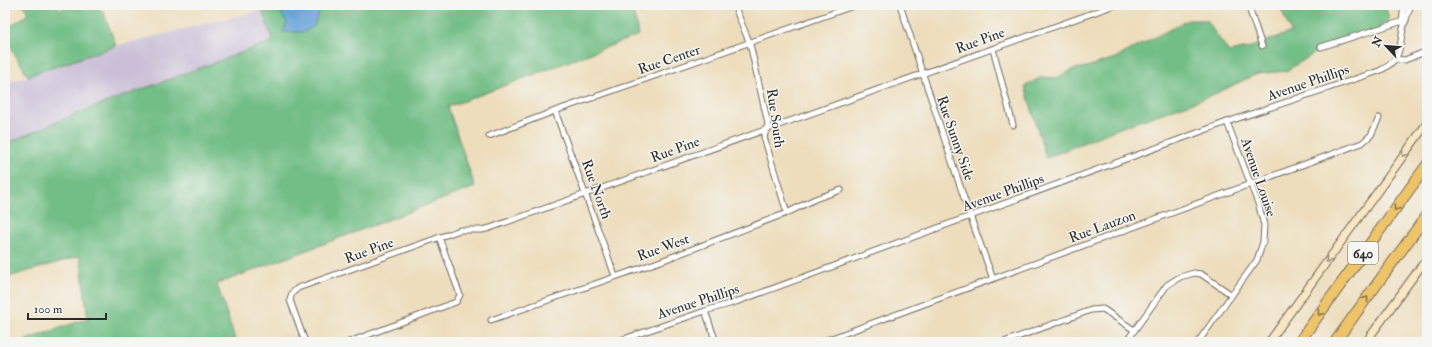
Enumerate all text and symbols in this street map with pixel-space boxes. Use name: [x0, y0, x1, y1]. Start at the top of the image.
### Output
street label: Rue Pine: [953, 24, 1007, 57]
north arrow: [1366, 26, 1406, 66]
text: N: [1369, 34, 1386, 50]
street label: Rue Center: [636, 41, 703, 78]
street label: Avenue Phillips: [1264, 60, 1352, 106]
street label: Rue South: [763, 87, 788, 149]
street label: Rue Sunny Side: [932, 94, 978, 183]
street label: Rue Pine: [648, 133, 702, 166]
street label: Avenue Louise: [1237, 135, 1280, 219]
one-way arrow: [1402, 150, 1409, 157]
street label: Rue North: [578, 157, 615, 222]
street label: Avenue Phillips: [959, 170, 1047, 216]
one-way arrow: [1393, 204, 1401, 211]
street label: Rue Lauzon: [1066, 207, 1138, 246]
street label: Rue West: [635, 230, 692, 265]
street label: Rue Pine: [342, 234, 396, 267]
road number: 640: [1348, 242, 1378, 264]
one-way arrow: [1326, 255, 1333, 262]
street label: Avenue Phillips: [654, 280, 742, 324]
scale bar: [28, 295, 106, 321]
one-way arrow: [1361, 296, 1369, 303]
text: 100 m: [34, 302, 63, 317]
one-way arrow: [1318, 309, 1325, 316]

